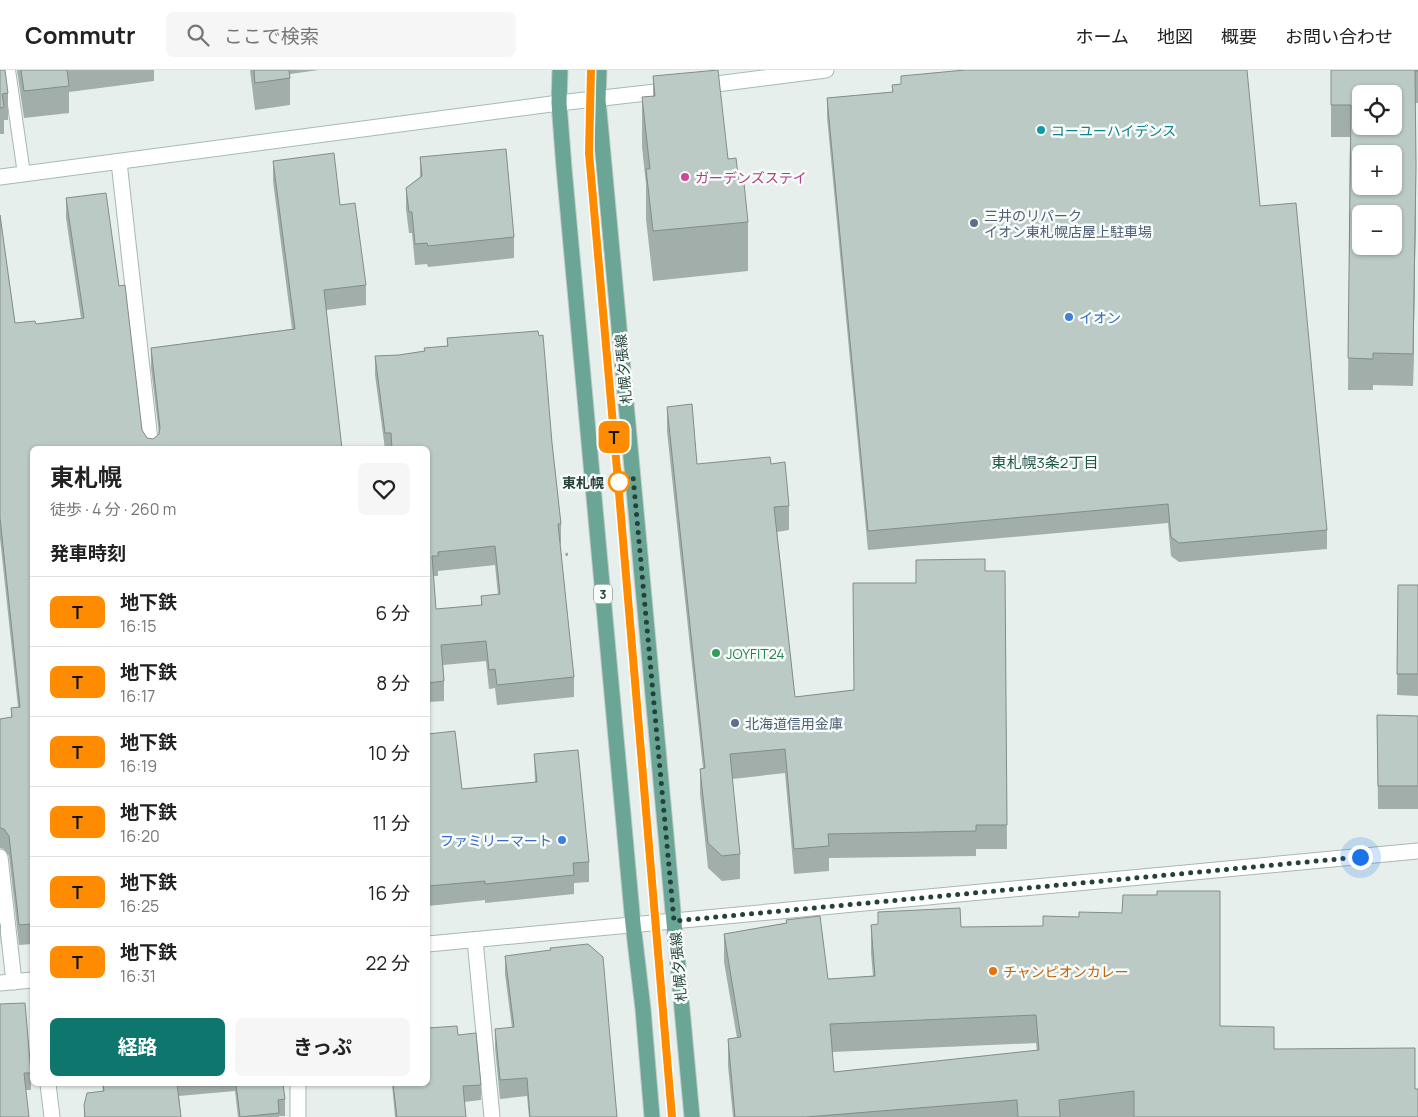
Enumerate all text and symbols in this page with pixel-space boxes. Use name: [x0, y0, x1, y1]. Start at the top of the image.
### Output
search box: [166, 12, 516, 57]
text: Commutr: [25, 18, 136, 51]
icon: search: [184, 21, 212, 49]
text: ここで検索: [224, 23, 319, 49]
text: ホーム: [1076, 24, 1129, 48]
text: 地図: [1157, 24, 1193, 48]
text: 概要: [1221, 24, 1257, 48]
text: お問い合わせ: [1285, 24, 1393, 48]
map controls: [1352, 85, 1402, 255]
button: locate: [1352, 85, 1402, 135]
place label: コーユーハイデンス: [1051, 121, 1176, 140]
marker: コーユーハイデンス: [1035, 124, 1047, 136]
button: +: [1352, 145, 1402, 195]
place label: ガーデンズステイ: [695, 168, 807, 187]
marker: ガーデンズステイ: [679, 171, 691, 183]
button: −: [1352, 205, 1402, 255]
place label: 三井のリパーク イオン東札幌店屋上駐車場: [984, 206, 1152, 241]
marker: 三井のリパーク イオン東札幌店屋上駐車場: [968, 217, 980, 229]
place label: イオン: [1079, 308, 1121, 327]
marker: イオン: [1063, 311, 1075, 323]
street label: 札幌夕張線: [610, 333, 636, 405]
line badge: T: [598, 421, 630, 453]
text: T: [609, 425, 619, 449]
district label: 東札幌3条2丁目: [992, 452, 1098, 473]
text: 東札幌: [50, 460, 122, 493]
button: heart: [358, 463, 410, 515]
marker: 東札幌: [608, 471, 630, 493]
place label: 東札幌: [562, 473, 604, 492]
text: 徒歩 · 4 分 · 260 m: [50, 498, 176, 520]
text: 発車時刻: [50, 540, 126, 566]
road number: 3: [594, 584, 612, 604]
text: 地下鉄: [120, 589, 177, 615]
text: T: [72, 600, 83, 624]
text: 6 分: [375, 600, 410, 626]
text: 16:15: [120, 615, 156, 637]
place label: JOYFIT24: [726, 644, 785, 663]
marker: JOYFIT24: [710, 647, 722, 659]
text: 地下鉄: [120, 659, 177, 685]
text: T: [72, 670, 83, 694]
text: 8 分: [376, 670, 410, 696]
text: 16:17: [120, 685, 155, 707]
place label: 北海道信用金庫: [745, 714, 843, 733]
marker: 北海道信用金庫: [729, 717, 741, 729]
text: 地下鉄: [120, 729, 177, 755]
text: T: [72, 740, 83, 764]
text: 10 分: [368, 740, 410, 766]
text: 16:19: [120, 755, 157, 777]
text: 地下鉄: [120, 799, 177, 825]
text: T: [72, 810, 83, 834]
text: 11 分: [372, 810, 410, 836]
text: 16:20: [120, 825, 160, 847]
place label: ファミリーマート: [440, 831, 552, 850]
marker: ファミリーマート: [556, 834, 568, 846]
your location: [1348, 845, 1373, 870]
text: 地下鉄: [120, 869, 177, 895]
text: T: [72, 880, 83, 904]
text: 16 分: [368, 880, 410, 906]
text: 16:25: [120, 895, 159, 917]
street label: 札幌夕張線: [665, 931, 691, 1003]
text: 地下鉄: [120, 939, 177, 965]
text: T: [72, 950, 83, 974]
text: 22 分: [366, 950, 410, 976]
place label: チャンピオンカレー: [1003, 962, 1129, 981]
text: 16:31: [120, 965, 156, 987]
marker: チャンピオンカレー: [987, 965, 999, 977]
button: 経路: [50, 1018, 225, 1076]
button: きっぷ: [235, 1018, 410, 1076]

